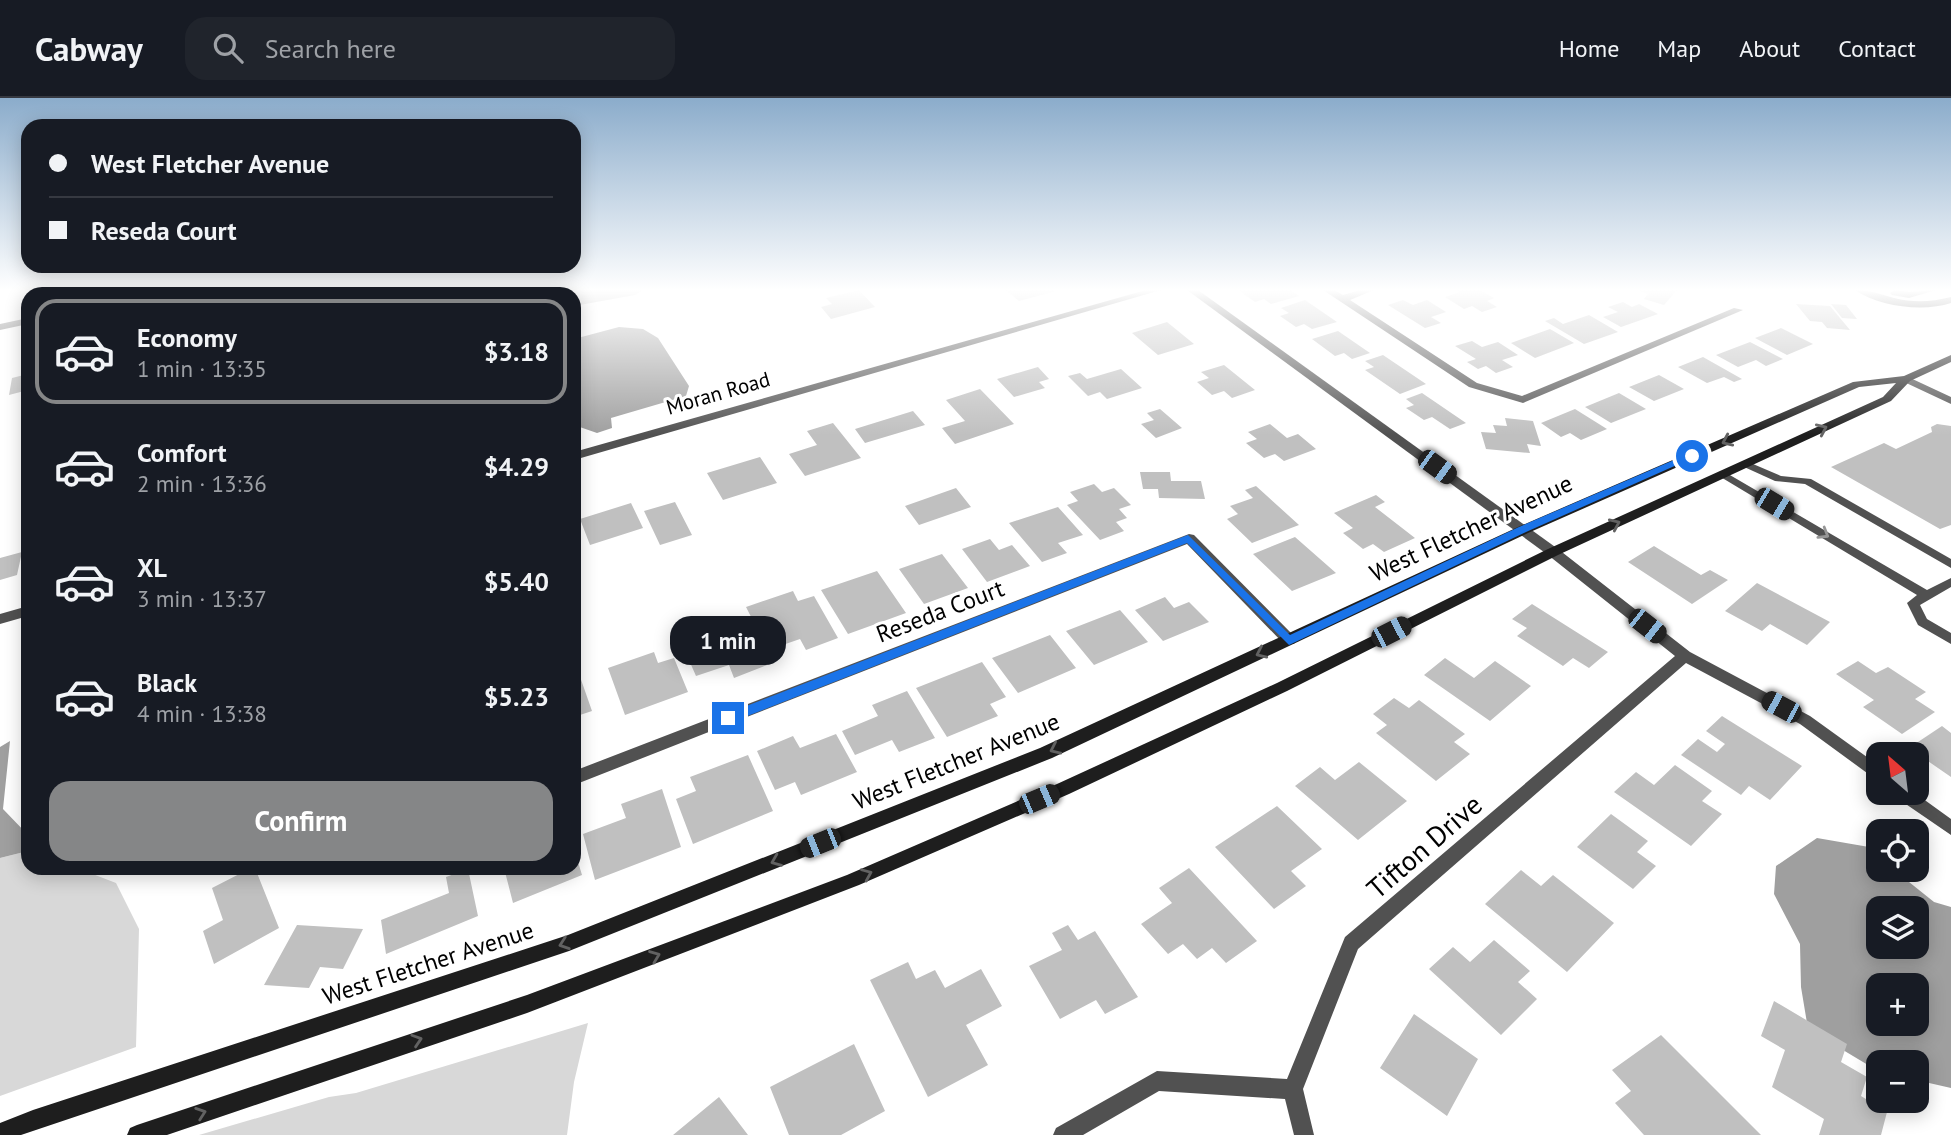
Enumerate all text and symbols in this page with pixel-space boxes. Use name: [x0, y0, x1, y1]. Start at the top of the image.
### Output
search box: [185, 17, 675, 80]
text: Cabway: [35, 27, 143, 70]
icon: search: [209, 29, 247, 67]
text: Search here: [265, 32, 396, 65]
text: Home: [1559, 33, 1619, 64]
text: Map: [1657, 33, 1701, 64]
text: About: [1739, 33, 1800, 64]
text: Contact: [1838, 33, 1916, 64]
text: West Fletcher Avenue: [91, 147, 329, 180]
text: Reseda Court: [91, 214, 236, 247]
icon: car: [53, 320, 116, 383]
text: Economy: [137, 321, 237, 354]
text: $3.18: [484, 335, 549, 368]
text: 1 min · 13:35: [137, 354, 267, 383]
street label: Moran Road: [663, 365, 773, 421]
one-way arrow: [1815, 423, 1827, 437]
one-way arrow: [1722, 432, 1734, 446]
icon: car: [53, 435, 116, 498]
text: Comfort: [137, 436, 227, 469]
route start: [1676, 440, 1708, 472]
car: [1414, 446, 1461, 488]
text: $4.29: [484, 450, 549, 483]
street label: West Fletcher Avenue: [1365, 467, 1577, 589]
text: 2 min · 13:36: [137, 469, 267, 498]
car: [1751, 484, 1798, 524]
one-way arrow: [1608, 518, 1620, 532]
one-way arrow: [1816, 526, 1829, 539]
icon: car: [53, 550, 116, 613]
text: XL: [137, 551, 167, 584]
text: $5.40: [484, 565, 549, 598]
street label: Reseda Court: [872, 572, 1008, 650]
text: 3 min · 13:37: [137, 584, 267, 613]
car: [1624, 605, 1671, 647]
car: [1368, 613, 1415, 651]
callout: 1 min: [670, 616, 786, 666]
text: 1 min: [700, 626, 756, 655]
one-way arrow: [1256, 645, 1269, 659]
icon: car: [53, 665, 116, 728]
text: Black: [137, 666, 197, 699]
text: $5.23: [484, 680, 549, 713]
car: [1758, 688, 1805, 726]
text: 4 min · 13:38: [137, 699, 267, 728]
route end: [712, 702, 744, 734]
street label: West Fletcher Avenue: [848, 705, 1064, 817]
one-way arrow: [1050, 741, 1062, 755]
north arrow: [1866, 742, 1928, 805]
map controls: [1866, 742, 1929, 1113]
button: Confirm: [49, 781, 553, 861]
car: [1016, 781, 1063, 817]
street label: Tifton Drive: [1359, 786, 1489, 906]
button: locate: [1866, 819, 1929, 882]
car: [797, 825, 844, 861]
one-way arrow: [770, 852, 782, 866]
one-way arrow: [859, 868, 872, 882]
button: layers: [1866, 896, 1929, 959]
street label: West Fletcher Avenue: [319, 914, 537, 1012]
one-way arrow: [559, 936, 571, 950]
one-way arrow: [648, 951, 660, 965]
button: +: [1866, 973, 1929, 1036]
one-way arrow: [411, 1034, 423, 1049]
button: −: [1866, 1050, 1929, 1113]
one-way arrow: [195, 1107, 207, 1121]

